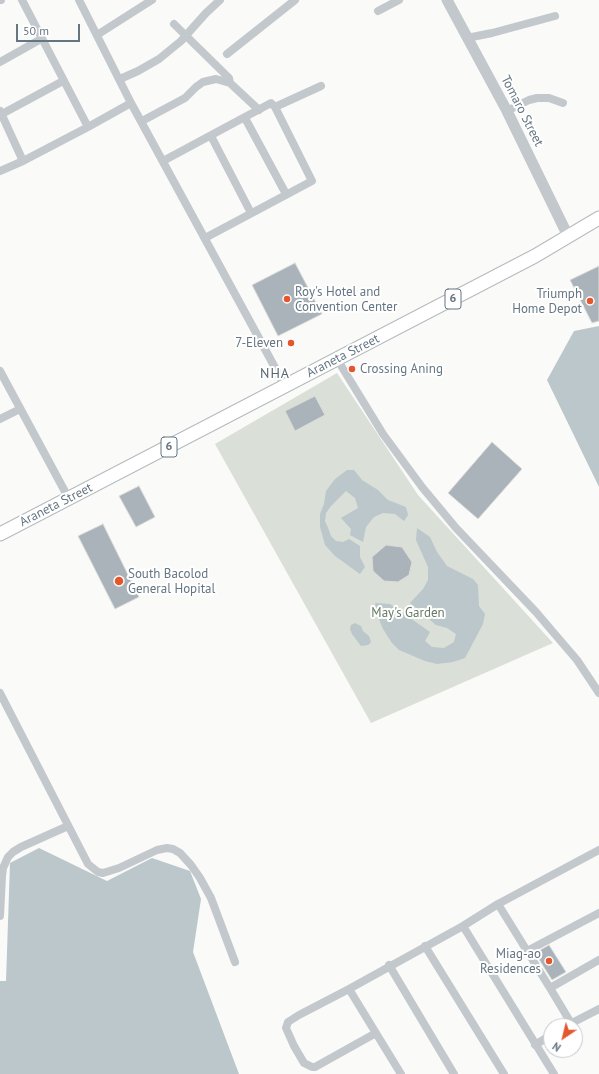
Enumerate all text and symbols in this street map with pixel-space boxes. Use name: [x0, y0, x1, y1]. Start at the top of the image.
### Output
scale bar: [18, 16, 82, 42]
text: 50 m: [23, 23, 49, 38]
street label: Tomaro Street: [497, 73, 547, 149]
place label: Roy's Hotel and Convention Center: [295, 284, 397, 315]
place label: Triumph Home Depot: [512, 286, 582, 317]
road number: 6: [445, 289, 461, 309]
marker: Roy's Hotel and Convention Center: [282, 294, 292, 304]
marker: Triumph Home Depot: [585, 296, 595, 306]
street label: Araneta Street: [304, 331, 382, 381]
place label: 7-Eleven: [235, 335, 283, 351]
marker: 7-Eleven: [286, 338, 296, 348]
place label: Crossing Aning: [360, 361, 443, 377]
marker: Crossing Aning: [347, 364, 357, 374]
district label: NHA: [260, 366, 290, 382]
road number: 6: [161, 437, 177, 457]
street label: Araneta Street: [17, 480, 95, 530]
place label: South Bacolod General Hopital: [128, 566, 215, 597]
marker: South Bacolod General Hopital: [113, 575, 125, 587]
park label: May's Garden: [371, 605, 445, 621]
place label: Miag-ao Residences: [480, 946, 541, 977]
marker: Miag-ao Residences: [544, 956, 554, 966]
north arrow: [543, 1018, 583, 1058]
text: N: [550, 1039, 564, 1055]

